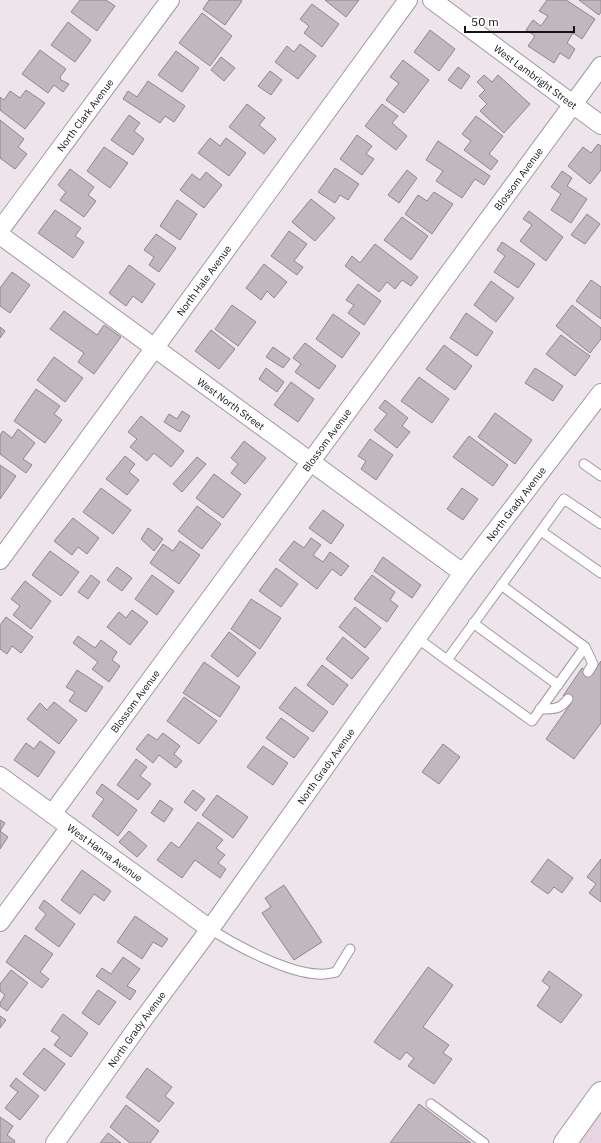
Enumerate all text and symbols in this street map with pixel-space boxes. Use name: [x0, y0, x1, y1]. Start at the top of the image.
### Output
scale bar: [465, 8, 574, 34]
text: 50 m: [471, 14, 499, 29]
street label: West Lambright Street: [492, 42, 580, 112]
street label: North Clark Avenue: [54, 76, 116, 154]
street label: Blossom Avenue: [491, 144, 546, 213]
street label: North Hale Avenue: [174, 242, 234, 318]
street label: West North Street: [195, 375, 268, 433]
street label: Blossom Avenue: [299, 406, 354, 474]
street label: North Grady Avenue: [483, 464, 549, 544]
street label: Blossom Avenue: [107, 667, 162, 735]
street label: North Grady Avenue: [294, 725, 358, 807]
street label: West Hanna Avenue: [65, 821, 146, 885]
street label: North Grady Avenue: [105, 988, 169, 1070]

